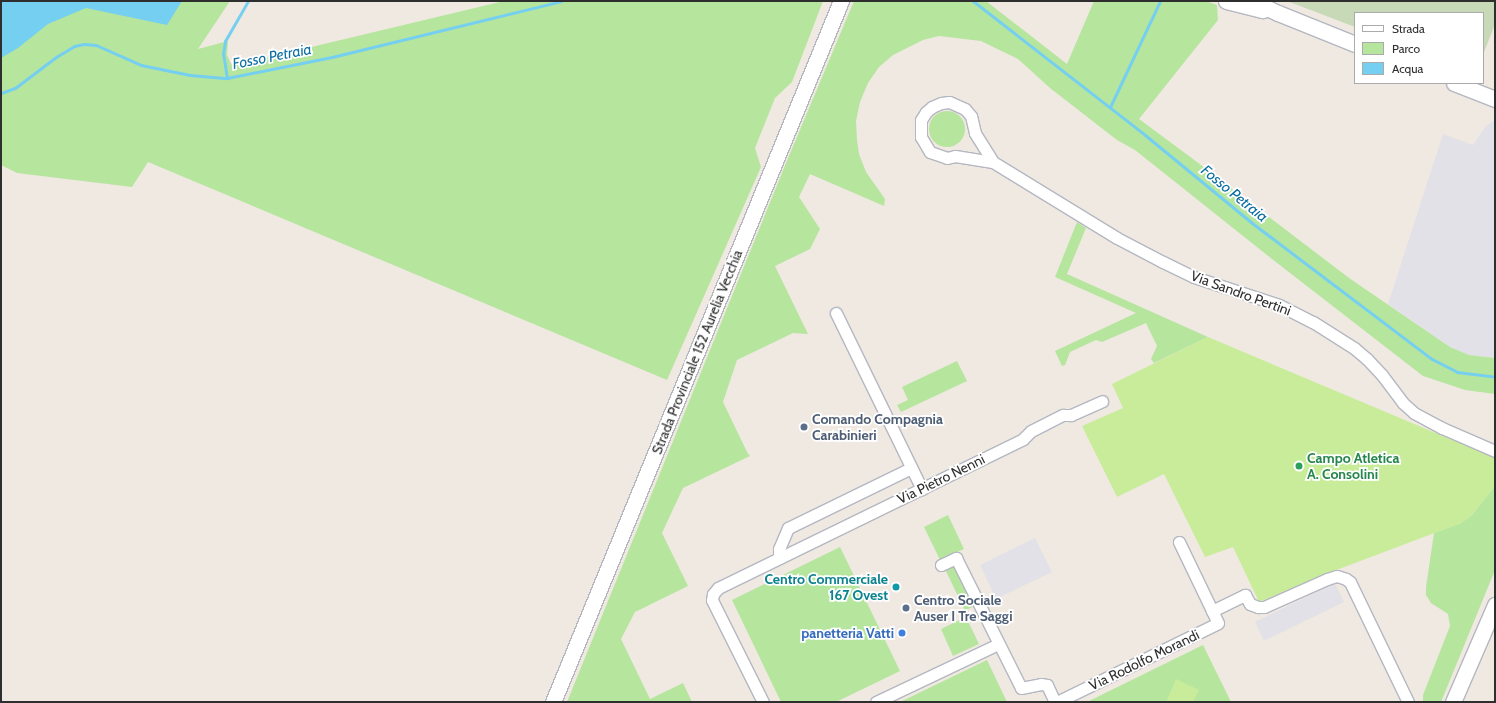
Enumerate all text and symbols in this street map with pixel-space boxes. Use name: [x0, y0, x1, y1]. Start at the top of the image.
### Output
legend: [1354, 12, 1484, 84]
text: Strada: [1392, 21, 1425, 36]
water label: Fosso Petraia: [231, 41, 313, 73]
text: Parco: [1392, 41, 1420, 56]
text: Acqua: [1392, 61, 1423, 76]
water label: Fosso Petraia: [1197, 162, 1271, 226]
street label: Strada Provinciale 152 Aurelia Vecchia: [648, 247, 746, 457]
street label: Via Sandro Pertini: [1189, 267, 1293, 319]
place label: Comando Compagnia Carabinieri: [812, 411, 943, 444]
marker: Comando Compagnia Carabinieri: [799, 422, 809, 432]
place label: Campo Atletica A. Consolini: [1307, 450, 1399, 482]
street label: Via Pietro Nenni: [894, 451, 988, 507]
marker: Campo Atletica A. Consolini: [1294, 461, 1304, 471]
place label: Centro Commerciale 167 Ovest: [764, 571, 888, 604]
marker: Centro Commerciale 167 Ovest: [891, 582, 901, 592]
place label: Centro Sociale Auser I Tre Saggi: [914, 592, 1013, 624]
marker: Centro Sociale Auser I Tre Saggi: [901, 603, 911, 613]
place label: panetteria Vatti: [801, 625, 894, 641]
street label: Via Rodolfo Morandi: [1086, 626, 1202, 694]
marker: panetteria Vatti: [897, 628, 907, 638]

